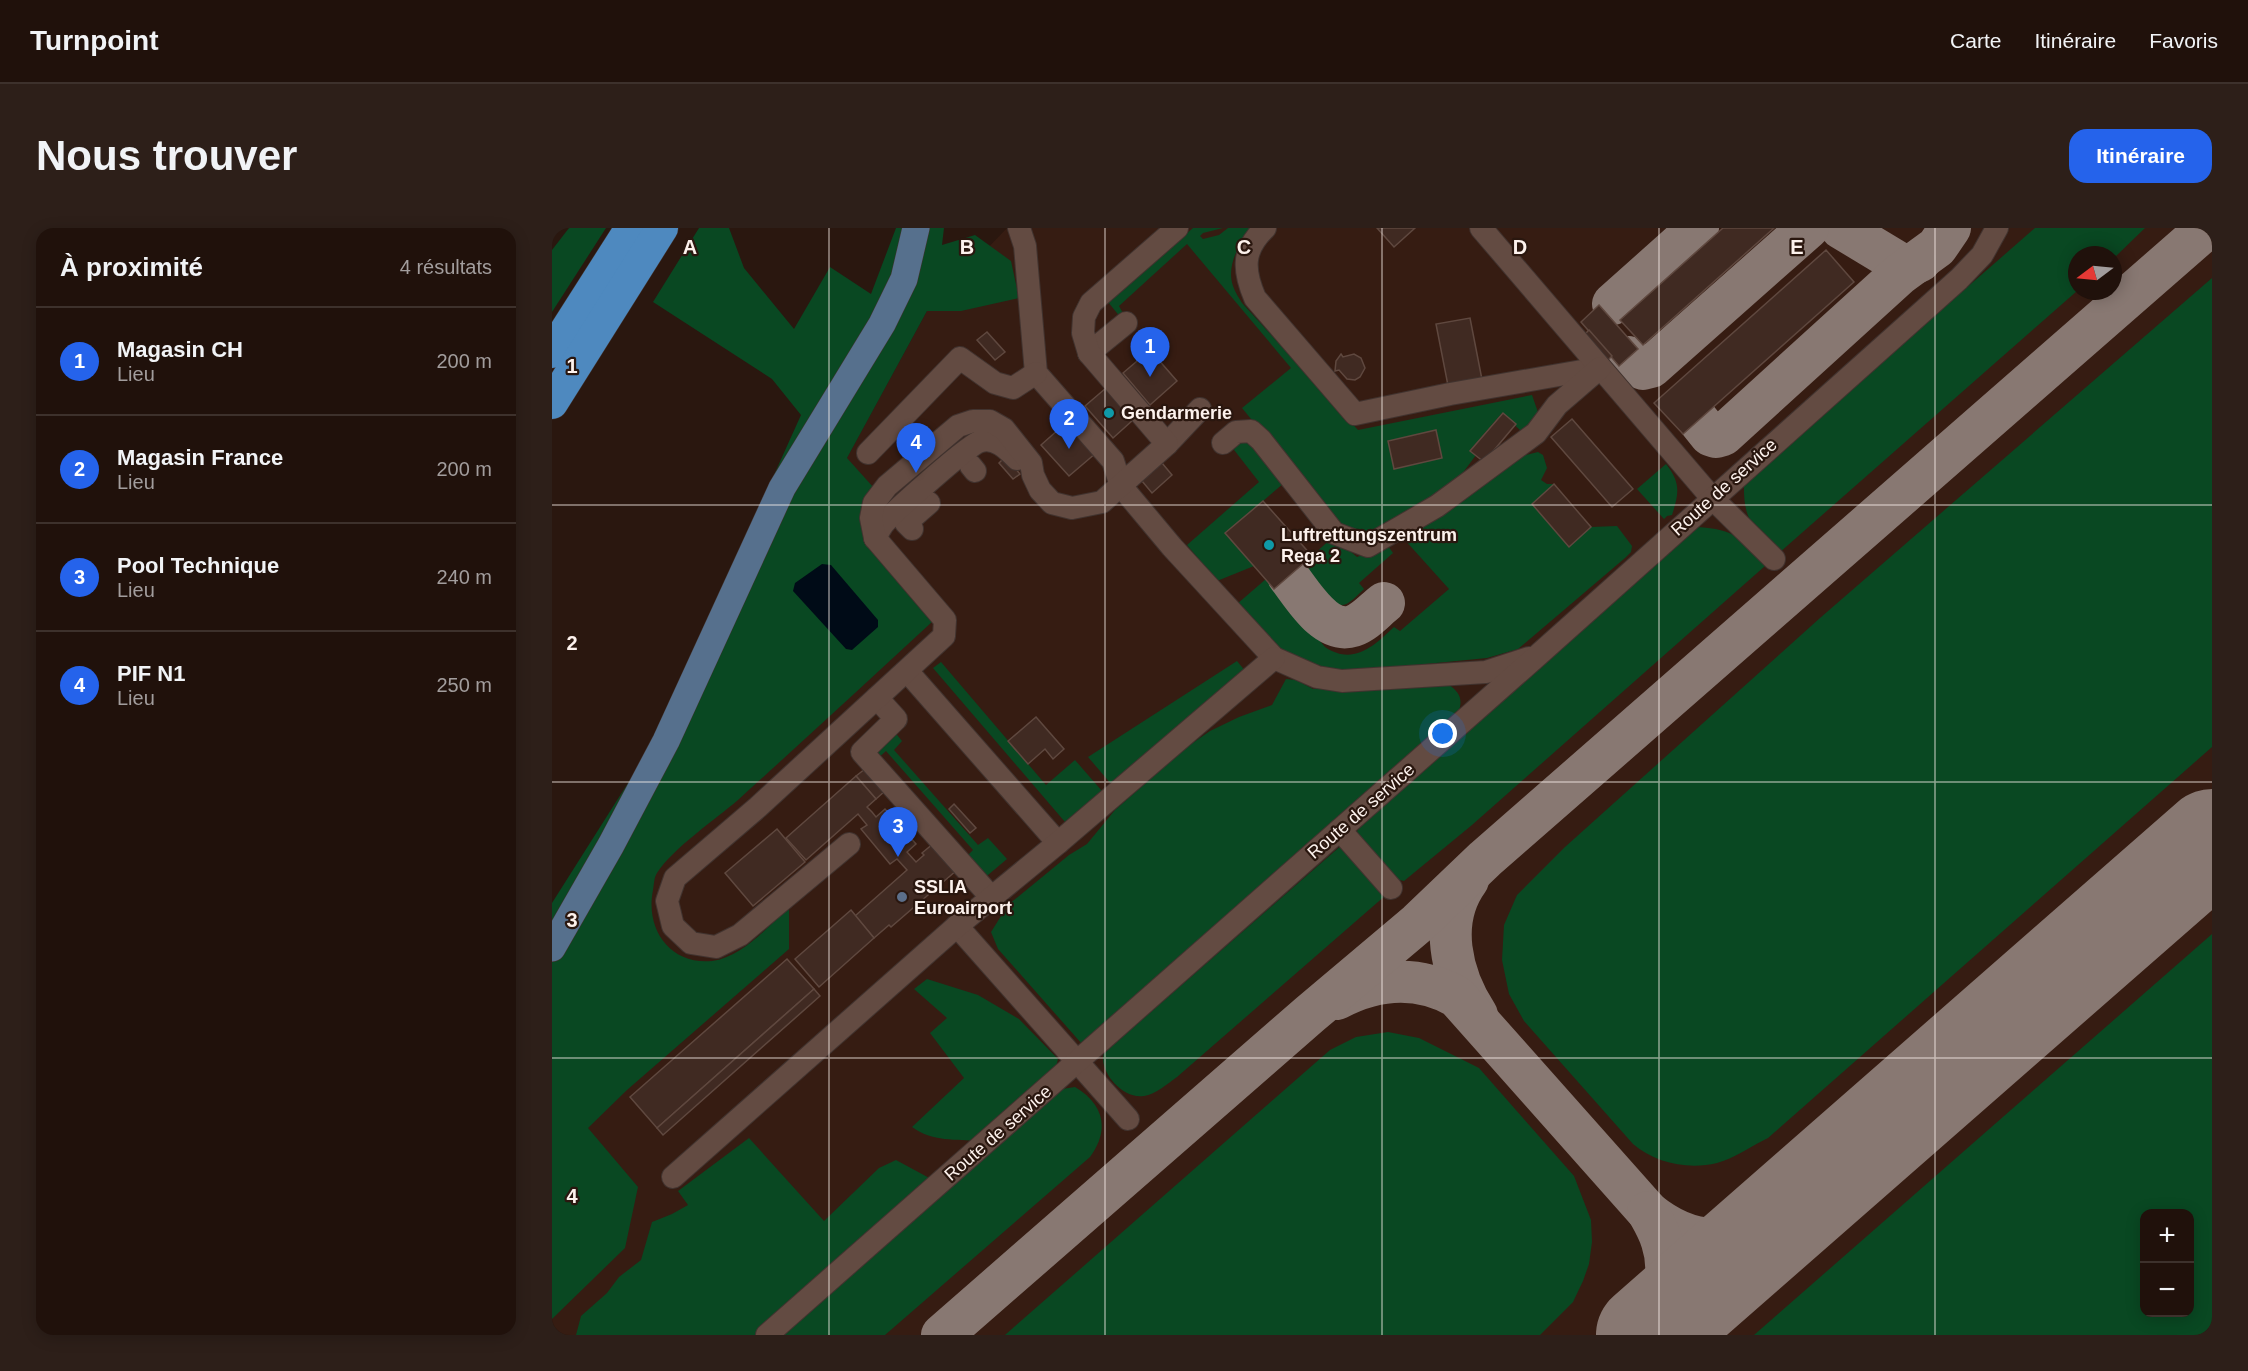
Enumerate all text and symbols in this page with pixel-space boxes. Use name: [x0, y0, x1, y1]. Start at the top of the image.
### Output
text: Turnpoint: [30, 25, 159, 56]
text: Carte: [1950, 29, 2001, 52]
text: Itinéraire: [2034, 29, 2116, 52]
text: Favoris: [2149, 29, 2218, 52]
button: Itinéraire: [2069, 129, 2212, 183]
text: Nous trouver: [36, 132, 297, 179]
text: A: [683, 236, 697, 258]
text: B: [960, 236, 974, 258]
text: C: [1237, 236, 1251, 258]
text: D: [1513, 236, 1527, 258]
text: E: [1790, 236, 1804, 258]
north arrow: [2068, 246, 2122, 300]
text: À proximité: [60, 252, 203, 282]
text: 4 résultats: [400, 256, 492, 278]
pin: 1: [1130, 328, 1170, 377]
text: Magasin CH: [117, 337, 243, 362]
text: 1: [74, 350, 85, 372]
text: 200 m: [436, 350, 492, 372]
text: 1: [566, 355, 578, 377]
text: Lieu: [117, 363, 155, 385]
pin: 2: [1050, 400, 1088, 449]
place label: Gendarmerie: [1121, 403, 1232, 423]
marker: Gendarmerie: [1102, 406, 1116, 420]
pin: 4: [896, 424, 936, 473]
street label: Route de service: [1667, 434, 1781, 540]
text: Magasin France: [117, 445, 283, 470]
text: 2: [74, 458, 85, 480]
text: 200 m: [436, 458, 492, 480]
text: Lieu: [117, 471, 155, 493]
place label: Luftrettungszentrum Rega 2: [1281, 525, 1457, 566]
marker: Luftrettungszentrum Rega 2: [1262, 538, 1276, 552]
text: Pool Technique: [117, 553, 279, 578]
text: 3: [74, 566, 85, 588]
text: 240 m: [436, 566, 492, 588]
text: Lieu: [117, 579, 155, 601]
text: 2: [566, 632, 578, 654]
text: PIF N1: [117, 661, 185, 686]
text: 4: [74, 674, 85, 696]
text: 250 m: [436, 674, 492, 696]
text: Lieu: [117, 687, 155, 709]
your location: [1428, 719, 1457, 748]
street label: Route de service: [1303, 759, 1419, 863]
pin: 3: [878, 808, 918, 857]
place label: SSLIA Euroairport: [914, 877, 1012, 918]
marker: SSLIA Euroairport: [895, 890, 909, 904]
text: 3: [566, 909, 578, 931]
street label: Route de service: [940, 1081, 1056, 1185]
text: 4: [566, 1185, 578, 1207]
map controls: [2140, 1209, 2194, 1317]
button: +: [2140, 1209, 2194, 1263]
button: −: [2140, 1263, 2194, 1317]

